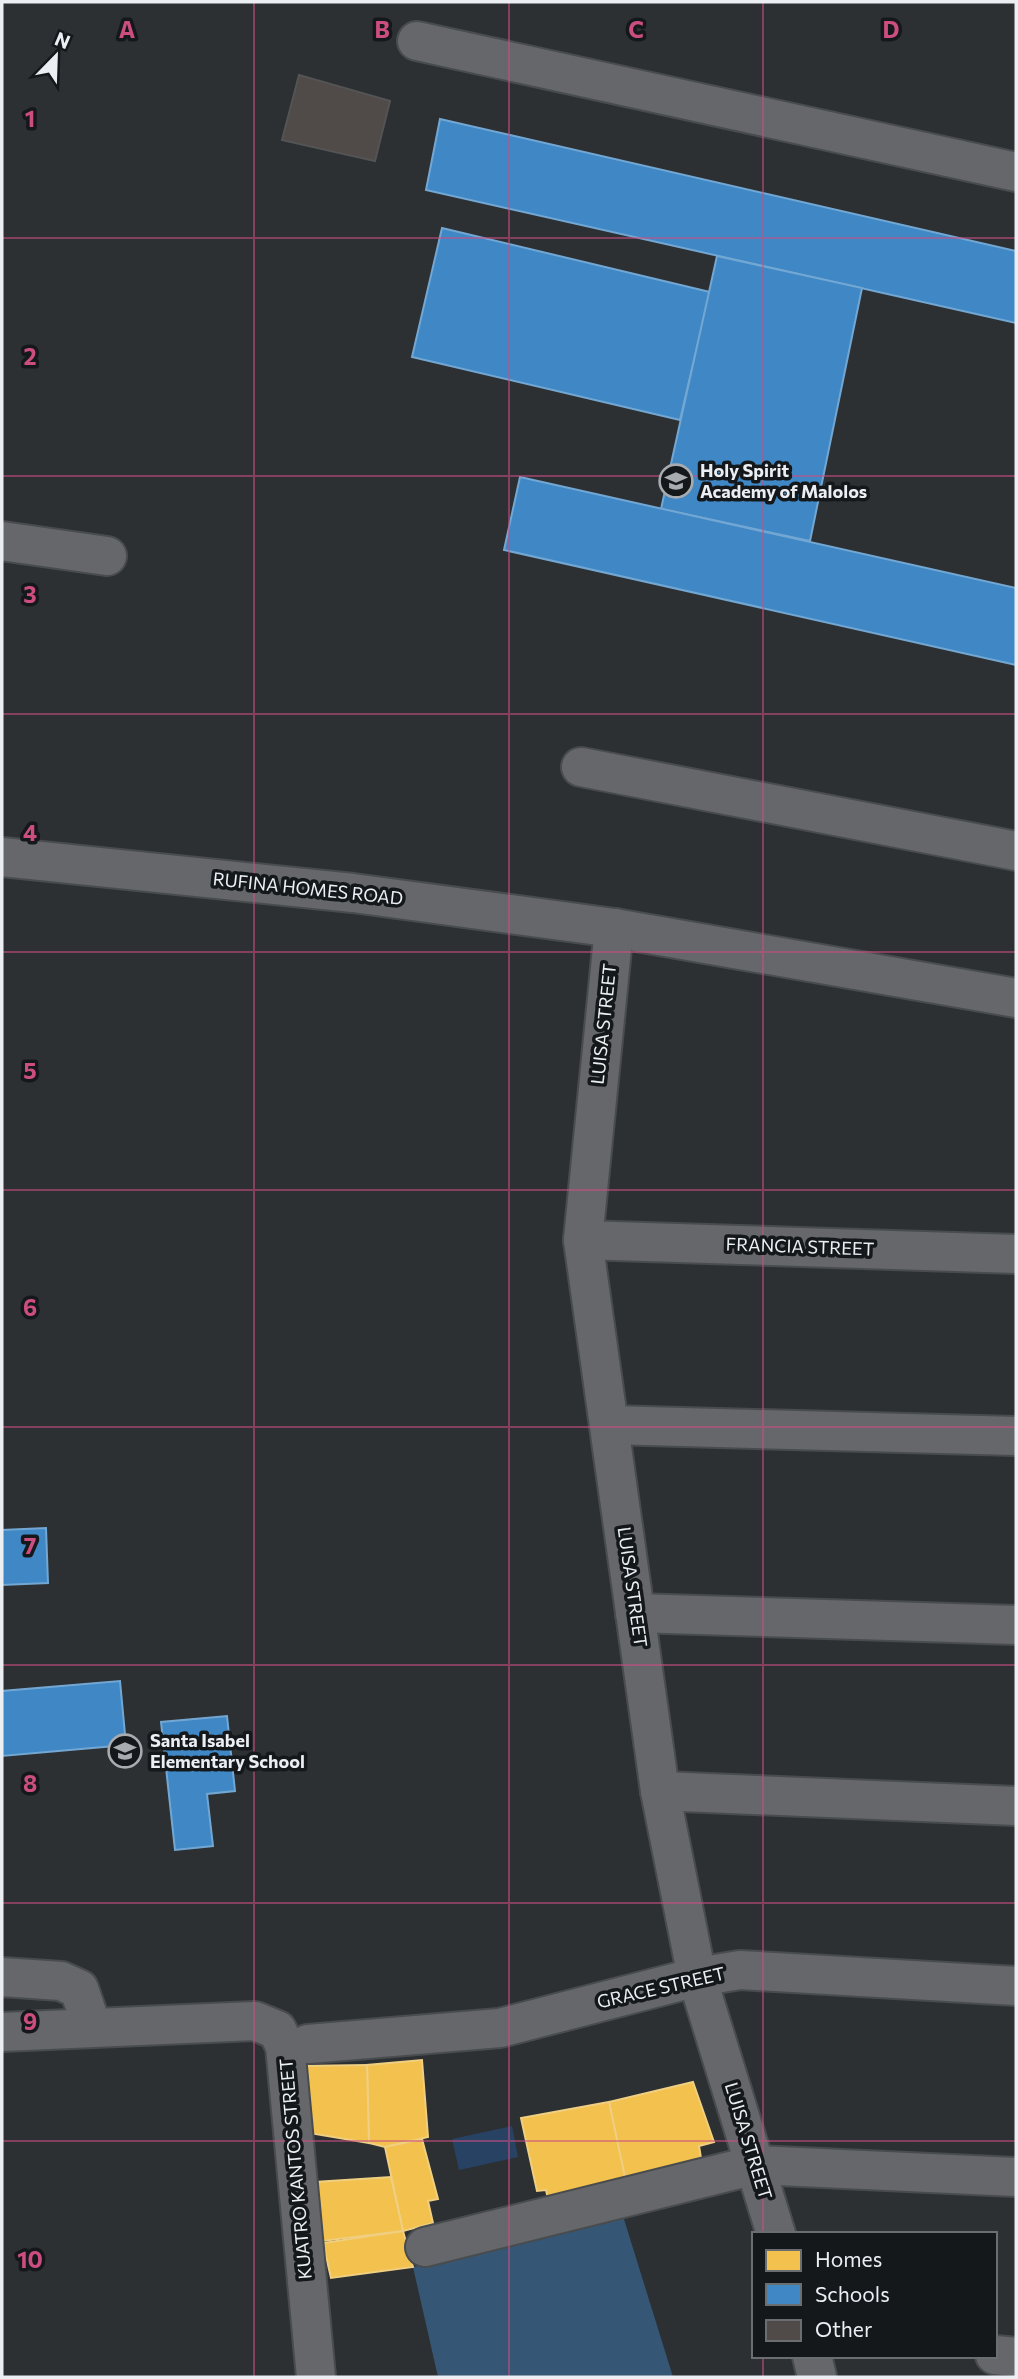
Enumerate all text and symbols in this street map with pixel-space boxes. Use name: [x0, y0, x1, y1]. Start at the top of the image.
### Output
text: A: [119, 15, 136, 43]
text: B: [374, 15, 390, 43]
text: C: [628, 15, 644, 43]
text: D: [883, 15, 900, 43]
north arrow: [21, 21, 91, 91]
text: N: [52, 27, 74, 53]
text: 1: [25, 104, 35, 132]
text: 2: [23, 342, 37, 370]
place label: Holy Spirit Academy of Malolos: [700, 459, 867, 502]
school or university icon: Holy Spirit Academy of Malolos: [657, 462, 695, 500]
text: 3: [23, 580, 37, 608]
text: 4: [23, 818, 37, 846]
street label: RUFINA HOMES ROAD: [212, 867, 404, 909]
street label: LUISA STREET: [586, 962, 620, 1085]
text: 5: [23, 1056, 37, 1084]
street label: FRANCIA STREET: [725, 1232, 875, 1260]
text: 6: [23, 1293, 37, 1321]
street label: LUISA STREET: [614, 1525, 652, 1649]
text: 7: [24, 1531, 36, 1559]
place label: Santa Isabel Elementary School: [150, 1729, 305, 1772]
school or university icon: Santa Isabel Elementary School: [106, 1732, 144, 1770]
text: 8: [23, 1769, 37, 1797]
street label: GRACE STREET: [595, 1962, 727, 2012]
text: 9: [23, 2007, 37, 2035]
street label: KUATRO KANTOS STREET: [274, 2058, 316, 2280]
street label: LUISA STREET: [721, 2079, 777, 2202]
legend: [752, 2232, 997, 2358]
text: 10: [17, 2245, 43, 2273]
text: Homes: [815, 2246, 882, 2271]
text: Schools: [815, 2281, 890, 2306]
text: Other: [815, 2316, 872, 2341]

